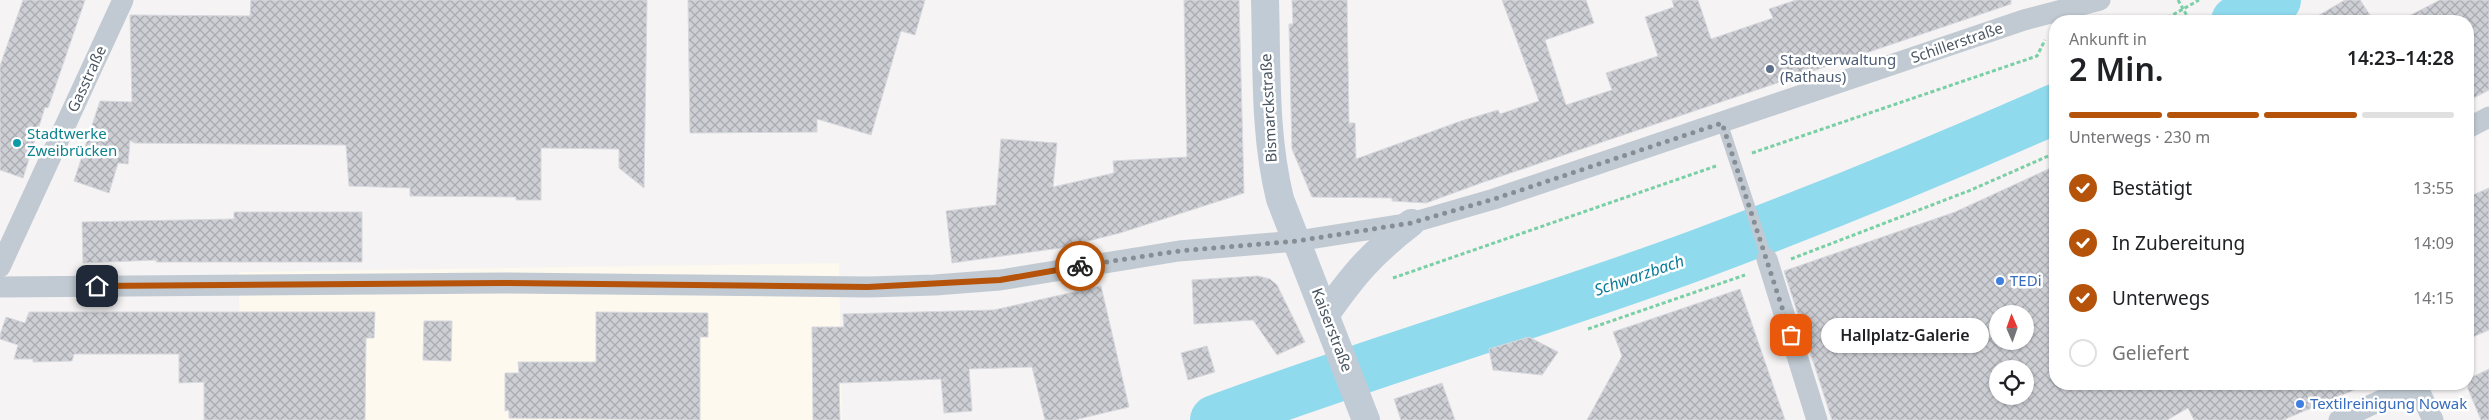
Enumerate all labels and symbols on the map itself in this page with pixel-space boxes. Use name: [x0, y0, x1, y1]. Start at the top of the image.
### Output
street label: Schillerstraße: [1908, 17, 2005, 67]
street label: Gasstraße: [62, 42, 110, 115]
place label: Stadtverwaltung (Rathaus): [1780, 49, 1896, 86]
street label: Bismarckstraße: [1255, 53, 1281, 163]
marker: Stadtverwaltung (Rathaus): [1764, 63, 1776, 75]
place label: Stadtwerke Zweibrücken: [27, 123, 117, 160]
marker: Stadtwerke Zweibrücken: [11, 137, 23, 149]
courier: [1055, 241, 1105, 291]
water label: Schwarzbach: [1591, 249, 1687, 301]
pin: [76, 265, 118, 307]
place label: TEDi: [2010, 270, 2042, 290]
marker: TEDi: [1994, 275, 2006, 287]
street label: Kaiserstraße: [1308, 285, 1358, 374]
north arrow: [1989, 305, 2034, 350]
pin: [1770, 314, 1812, 356]
callout: Hallplatz-Galerie: [1821, 318, 1988, 352]
place label: Textilreinigung Nowak: [2310, 393, 2467, 413]
marker: Textilreinigung Nowak: [2294, 398, 2306, 410]

